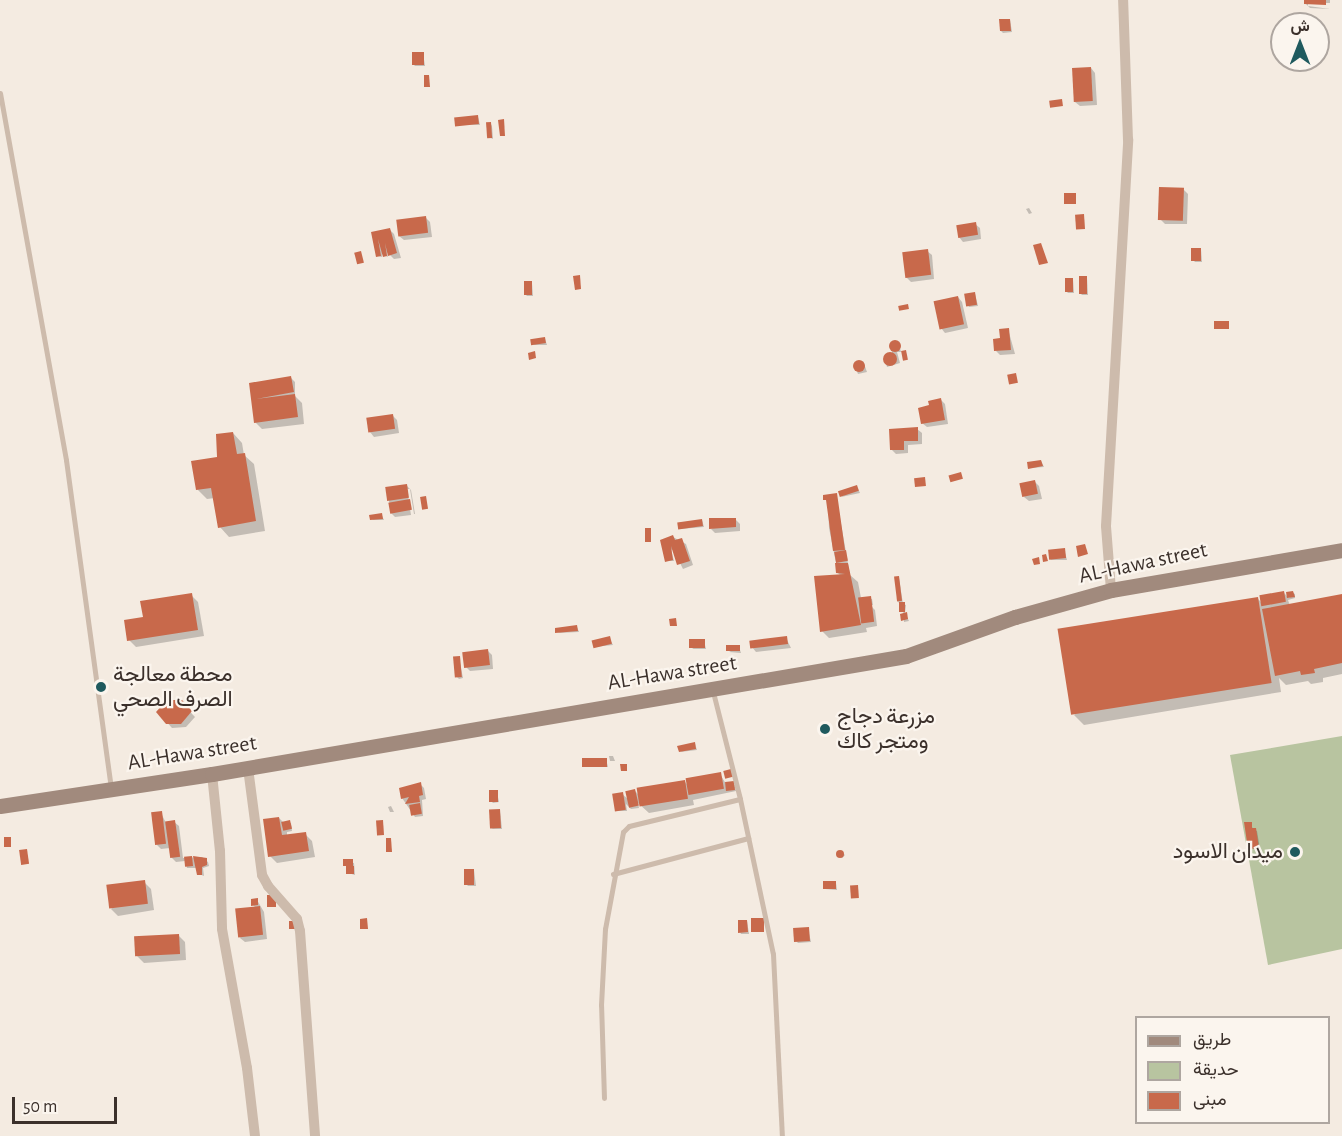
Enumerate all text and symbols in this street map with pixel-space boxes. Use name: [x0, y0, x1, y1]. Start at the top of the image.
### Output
north arrow: [1270, 12, 1330, 72]
text: ش: [1290, 18, 1310, 34]
street label: AL-Hawa street: [1077, 537, 1209, 589]
street label: AL-Hawa street: [606, 650, 738, 696]
place label: محطة معالجة الصرف الصحي: [113, 661, 233, 712]
marker: محطة معالجة الصرف الصحي: [94, 680, 108, 694]
place label: مزرعة دجاج ومتجر كاك: [837, 703, 935, 754]
marker: مزرعة دجاج ومتجر كاك: [818, 722, 832, 736]
street label: AL-Hawa street: [126, 730, 258, 776]
place label: ميدان الاسود: [1173, 839, 1283, 865]
marker: ميدان الاسود: [1288, 845, 1302, 859]
legend: [1135, 1016, 1330, 1124]
text: طريق: [1193, 1031, 1231, 1049]
text: حديقة: [1193, 1061, 1239, 1079]
scale bar: [15, 1085, 120, 1123]
text: مبنى: [1193, 1091, 1227, 1109]
text: 50 m: [23, 1098, 57, 1116]

